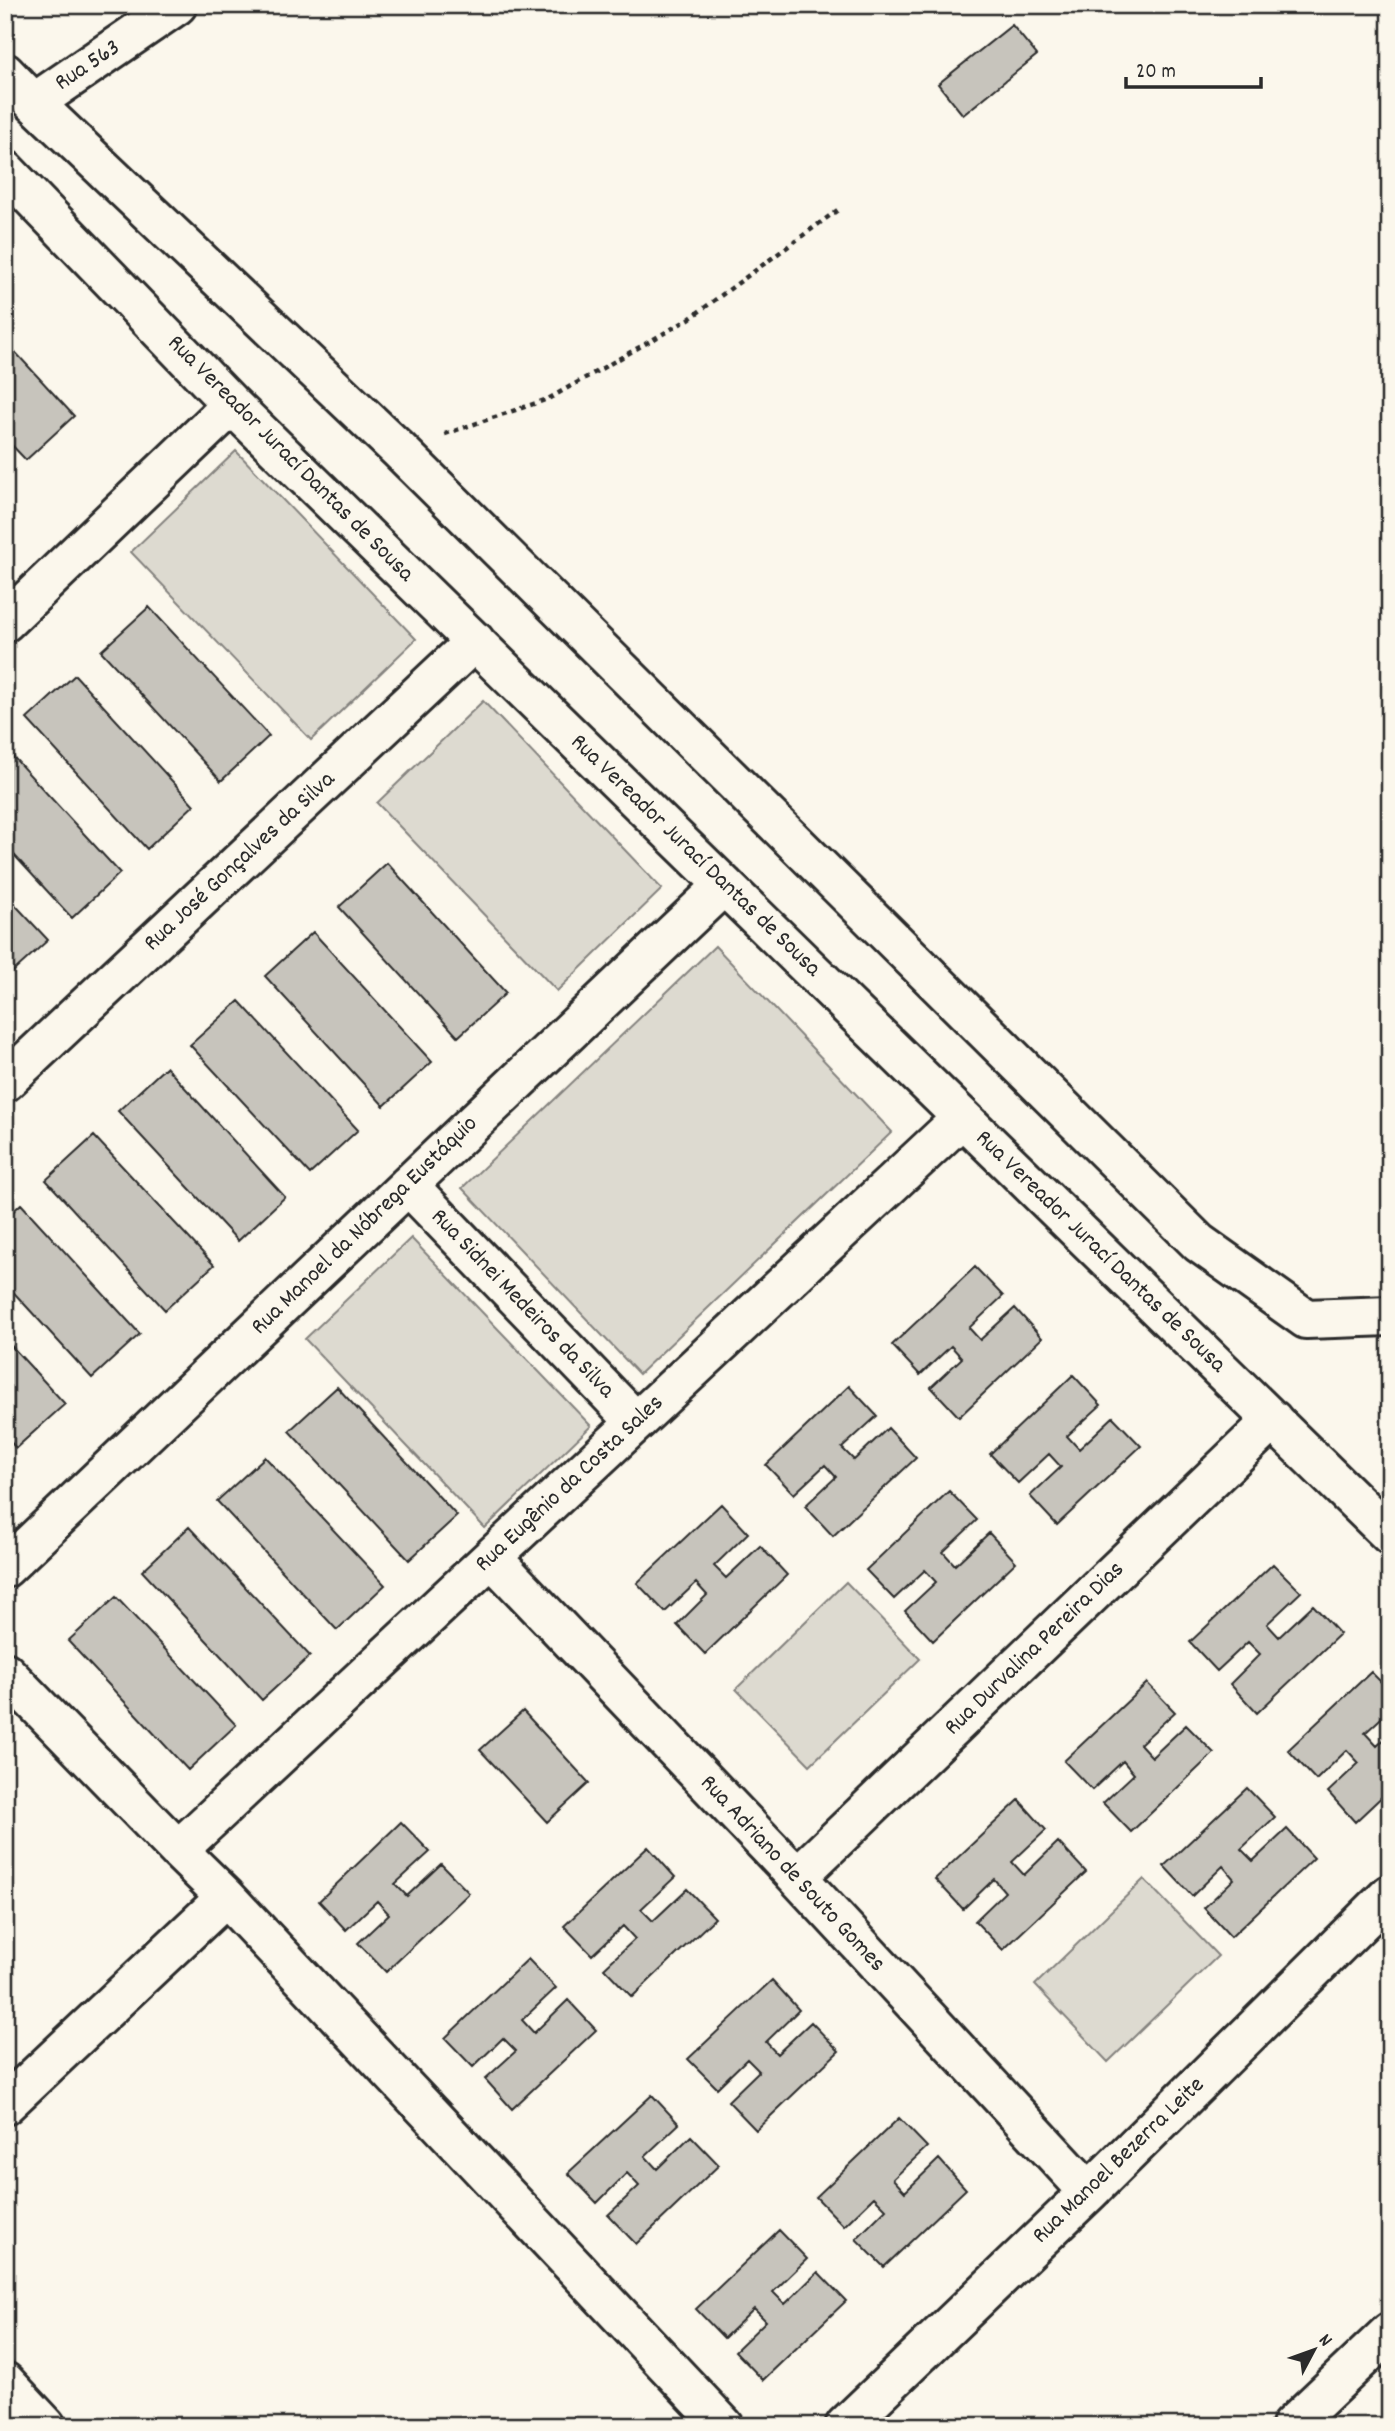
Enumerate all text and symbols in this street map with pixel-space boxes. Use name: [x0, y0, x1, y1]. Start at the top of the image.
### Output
street label: Rua 563: [49, 32, 127, 100]
scale bar: [1126, 46, 1260, 90]
text: 20 m: [1136, 58, 1176, 88]
street label: Rua Vereador Jurací Dantas de Sousa: [159, 328, 422, 591]
street label: Rua Vereador Jurací Dantas de Sousa: [562, 727, 829, 986]
street label: Rua José Gonçalves da Silva: [137, 764, 344, 960]
street label: Rua Manoel da Nóbrega Eustáquio: [244, 1108, 486, 1344]
street label: Rua Vereador Jurací Dantas de Sousa: [967, 1123, 1234, 1382]
street label: Rua Sidnei Medeiros da Silva: [422, 1201, 622, 1407]
street label: Rua Eugênio da Costa Sales: [468, 1387, 672, 1581]
street label: Rua Durvalina Pereira Dias: [937, 1554, 1133, 1744]
street label: Rua Adriano de Souto Gomes: [691, 1768, 893, 1980]
street label: Rua Manoel Bezerra Leite: [1025, 2070, 1213, 2252]
north arrow: [1280, 2316, 1350, 2386]
text: N: [1311, 2329, 1337, 2354]

